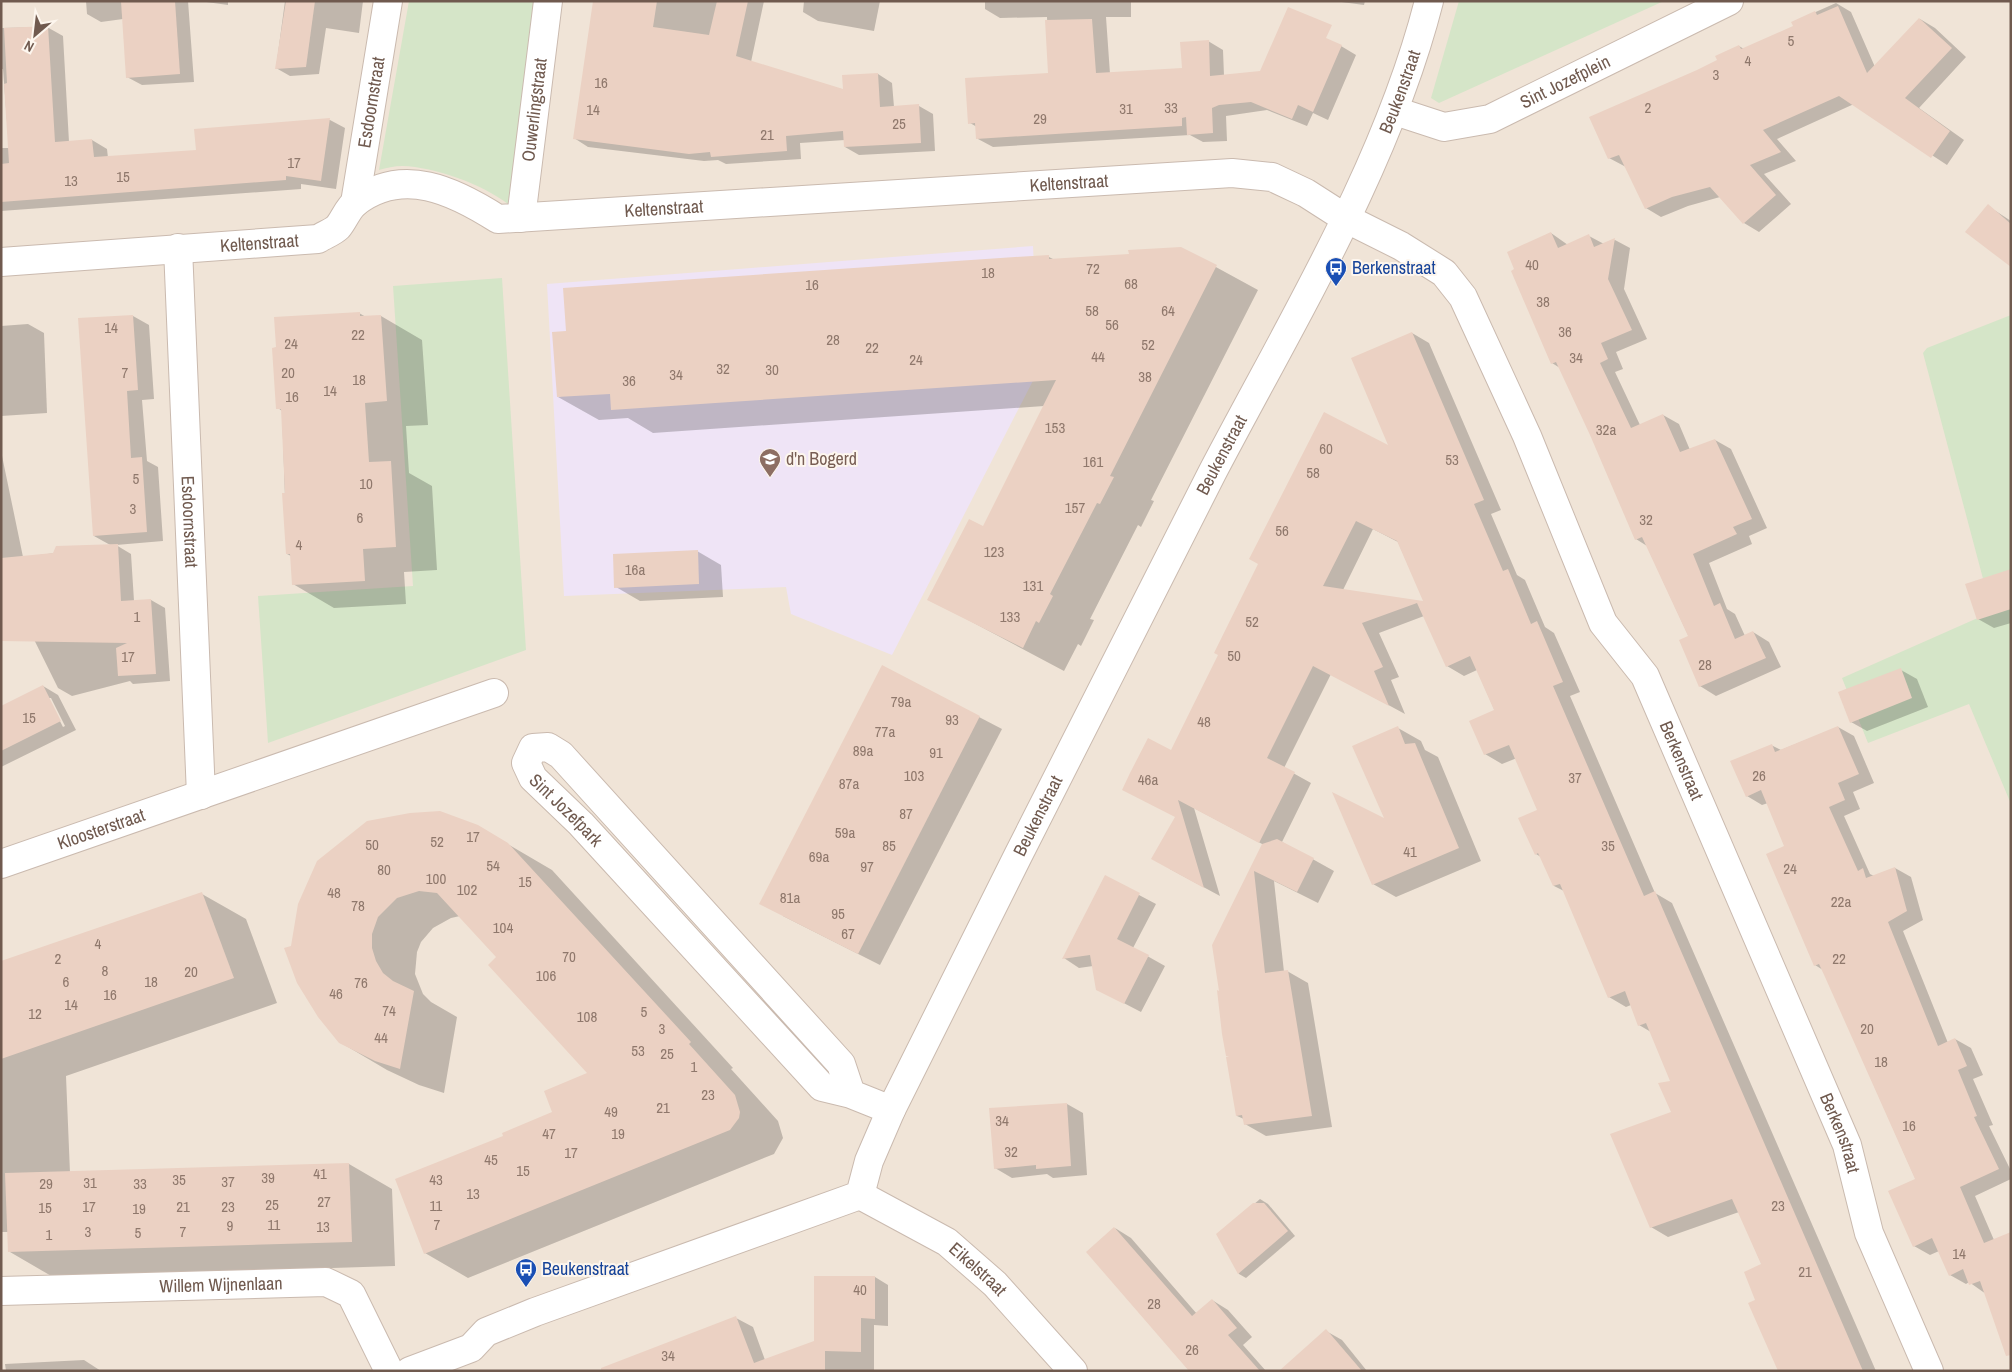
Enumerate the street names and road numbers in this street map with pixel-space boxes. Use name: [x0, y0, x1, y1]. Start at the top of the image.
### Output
street label: Beukenstraat: [1373, 47, 1426, 137]
street label: Sint Jozefplein: [1516, 49, 1614, 114]
street label: Esdoornstraat: [351, 55, 391, 150]
street label: Ouwerlingstraat: [515, 56, 553, 163]
street label: Keltenstraat: [1029, 168, 1109, 198]
street label: Keltenstraat: [624, 193, 704, 223]
street label: Keltenstraat: [219, 227, 300, 258]
street label: Beukenstraat: [1190, 410, 1253, 499]
street label: Esdoornstraat: [176, 475, 204, 568]
street label: Berkenstraat: [1654, 717, 1710, 804]
street label: Sint Jozefpark: [524, 768, 609, 852]
street label: Beukenstraat: [1007, 771, 1068, 860]
street label: Kloosterstraat: [54, 802, 148, 856]
street label: Berkenstraat: [1814, 1089, 1866, 1175]
street label: Eikelstraat: [944, 1236, 1013, 1301]
street label: Willem Wijnenlaan: [159, 1270, 283, 1299]

